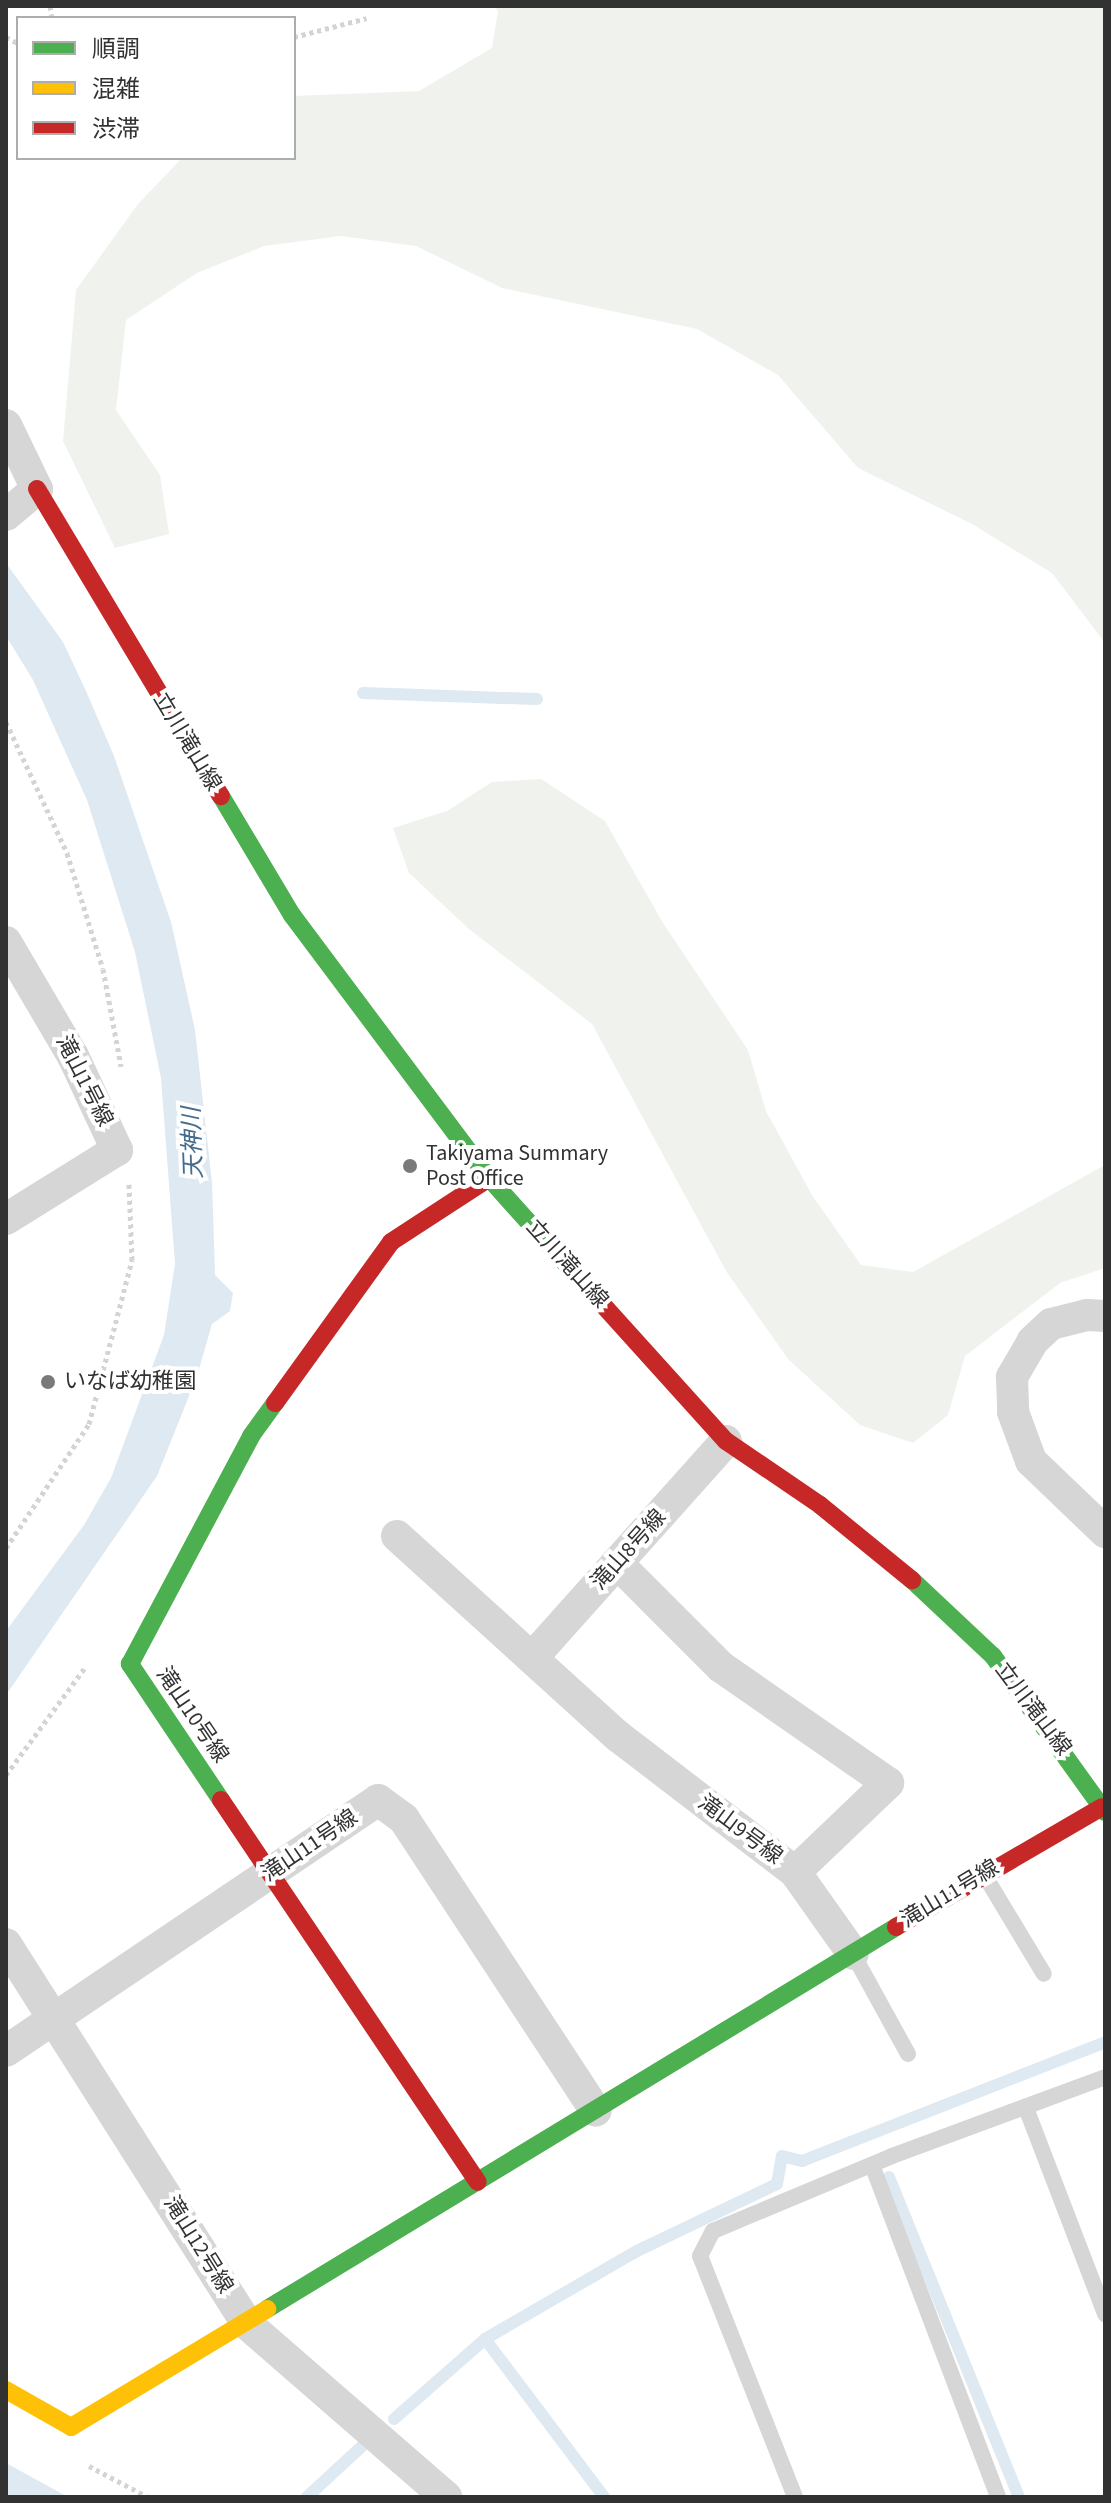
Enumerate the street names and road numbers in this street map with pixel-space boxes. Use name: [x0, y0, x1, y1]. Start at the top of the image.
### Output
street label: 立川滝山線: [147, 688, 227, 796]
street label: 滝山1号線: [50, 1031, 118, 1131]
street label: 立川滝山線: [520, 1214, 614, 1314]
street label: 滝山8号線: [586, 1504, 672, 1596]
street label: 立川滝山線: [989, 1657, 1077, 1761]
street label: 滝山10号線: [150, 1662, 234, 1768]
street label: 滝山9号線: [693, 1790, 787, 1870]
street label: 滝山11号線: [257, 1804, 363, 1888]
street label: 滝山11号線: [896, 1854, 1004, 1934]
street label: 滝山12号線: [158, 2191, 238, 2299]

